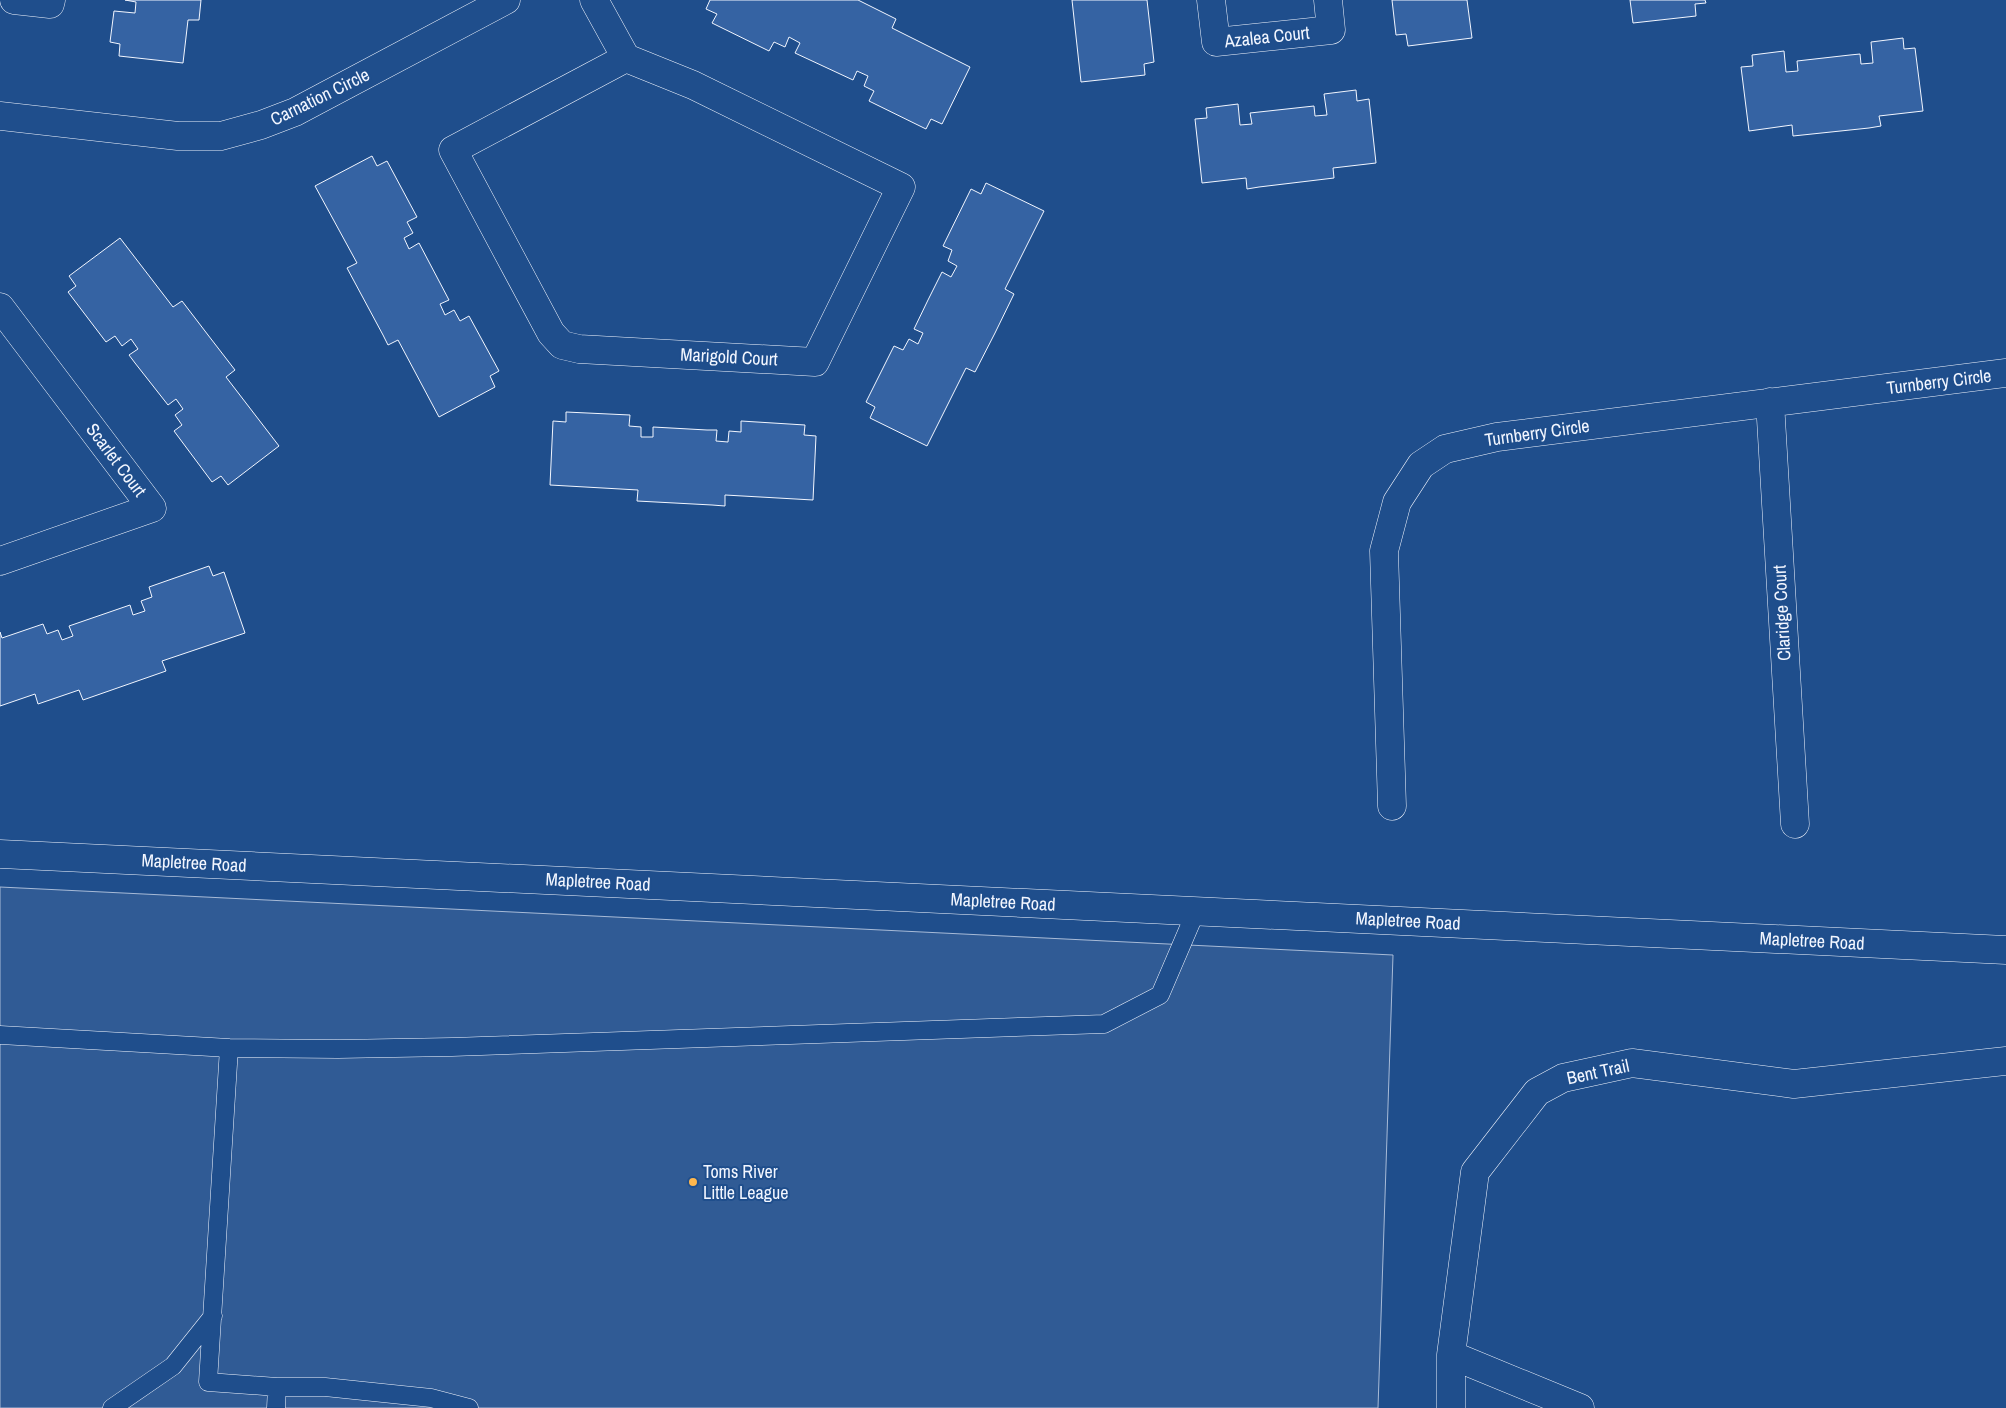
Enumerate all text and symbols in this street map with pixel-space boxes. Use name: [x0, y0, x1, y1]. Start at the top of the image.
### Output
street label: Azalea Court: [1222, 20, 1311, 53]
street label: Carnation Circle: [266, 62, 374, 131]
street label: Marigold Court: [680, 341, 778, 372]
street label: Turnberry Circle: [1885, 363, 1993, 400]
street label: Turnberry Circle: [1483, 413, 1591, 452]
street label: Scarlet Court: [80, 418, 152, 502]
street label: Claridge Court: [1767, 564, 1796, 662]
street label: Mapletree Road: [141, 847, 247, 878]
street label: Mapletree Road: [545, 866, 651, 897]
street label: Mapletree Road: [950, 886, 1056, 917]
street label: Mapletree Road: [1355, 905, 1461, 936]
street label: Mapletree Road: [1759, 925, 1865, 956]
street label: Bent Trail: [1564, 1053, 1631, 1090]
place label: Toms River Little League: [703, 1159, 788, 1205]
marker: Toms River Little League: [687, 1176, 699, 1188]

